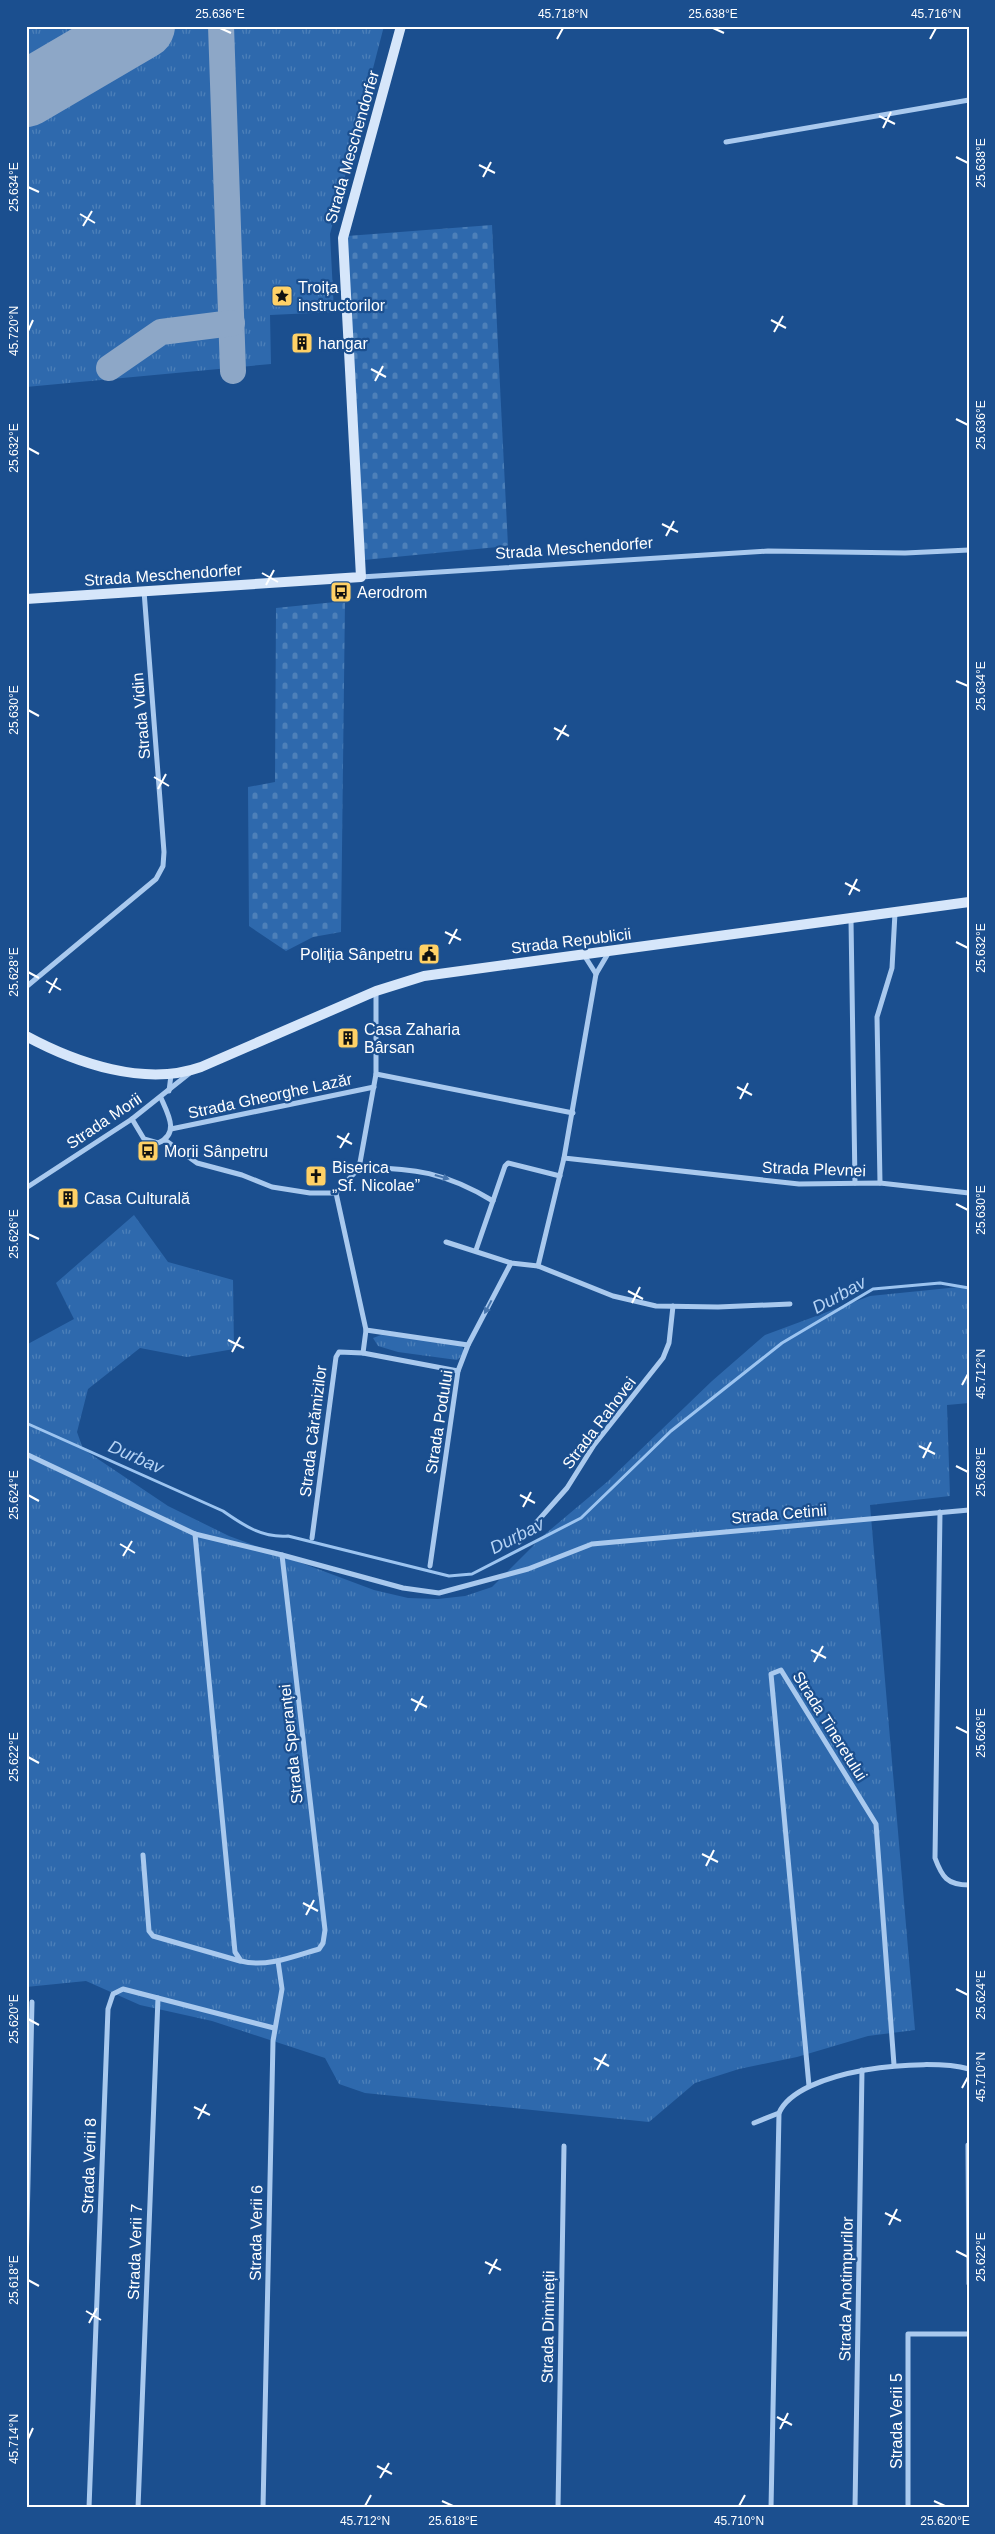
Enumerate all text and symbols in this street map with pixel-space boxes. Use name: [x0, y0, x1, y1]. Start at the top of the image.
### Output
text: 25.636°E: [195, 7, 245, 21]
text: 45.718°N: [538, 7, 588, 21]
text: 25.638°E: [688, 7, 738, 21]
text: 45.716°N: [911, 7, 961, 21]
street label: Strada Meschendorfer: [322, 68, 382, 225]
text: 25.638°E: [974, 138, 988, 188]
text: 25.634°E: [7, 162, 21, 212]
place label: Troița instructorilor: [298, 279, 386, 314]
place icon: Troița instructorilor: [270, 284, 294, 308]
text: 45.720°N: [7, 306, 21, 356]
building icon: hangar: [290, 331, 314, 355]
place label: hangar: [318, 335, 368, 352]
text: 25.636°E: [974, 400, 988, 450]
text: 25.632°E: [7, 423, 21, 473]
street label: Strada Meschendorfer: [494, 534, 654, 562]
street label: Strada Meschendorfer: [83, 561, 243, 589]
bus stop icon: Aerodrom: [329, 580, 353, 604]
place label: Aerodrom: [357, 584, 427, 601]
text: 25.634°E: [974, 661, 988, 711]
street label: Strada Vidin: [129, 672, 153, 760]
text: 25.630°E: [7, 685, 21, 735]
text: 25.632°E: [974, 923, 988, 973]
street label: Strada Republicii: [510, 925, 632, 957]
public building icon: Poliția Sânpetru: [417, 942, 441, 966]
place label: Poliția Sânpetru: [300, 946, 413, 963]
text: 25.628°E: [7, 947, 21, 997]
place label: Casa Zaharia Bârsan: [364, 1021, 460, 1056]
building icon: Casa Zaharia Bârsan: [336, 1026, 360, 1050]
street label: Strada Gheorghe Lazăr: [186, 1070, 354, 1122]
street label: Strada Morii: [63, 1090, 145, 1152]
bus stop icon: Morii Sânpetru: [136, 1139, 160, 1163]
place label: Morii Sânpetru: [164, 1143, 268, 1160]
place label: Biserica „Sf. Nicolae”: [332, 1159, 420, 1194]
street label: Strada Plevnei: [762, 1159, 866, 1179]
church icon: Biserica „Sf. Nicolae”: [304, 1164, 328, 1188]
one-way arrow: [434, 1173, 449, 1181]
text: 25.630°E: [974, 1185, 988, 1235]
building icon: Casa Culturală: [56, 1186, 80, 1210]
place label: Casa Culturală: [84, 1190, 190, 1207]
text: 25.626°E: [7, 1209, 21, 1259]
water label: Durbav: [809, 1272, 870, 1318]
one-way arrow: [484, 1300, 493, 1313]
text: 45.712°N: [974, 1349, 988, 1399]
street label: Strada Cărămizilor: [296, 1364, 330, 1498]
street label: Strada Podului: [422, 1369, 456, 1475]
street label: Strada Rahovei: [559, 1374, 639, 1472]
water label: Durbav: [105, 1436, 167, 1478]
text: 25.628°E: [974, 1447, 988, 1497]
text: 25.624°E: [7, 1470, 21, 1520]
street label: Strada Cetinii: [730, 1501, 828, 1527]
water label: Durbav: [487, 1513, 548, 1558]
street label: Strada Tineretului: [790, 1668, 870, 1784]
street label: Strada Speranței: [276, 1683, 306, 1805]
text: 25.626°E: [974, 1708, 988, 1758]
text: 25.622°E: [7, 1732, 21, 1782]
text: 25.624°E: [974, 1970, 988, 2020]
text: 25.620°E: [7, 1994, 21, 2044]
text: 45.710°N: [974, 2052, 988, 2102]
street label: Strada Verii 8: [79, 2118, 99, 2214]
street label: Strada Verii 6: [247, 2185, 265, 2281]
street label: Strada Verii 7: [125, 2204, 145, 2300]
street label: Strada Anotimpurilor: [836, 2216, 856, 2362]
text: 25.622°E: [974, 2232, 988, 2282]
text: 25.618°E: [7, 2255, 21, 2305]
street label: Strada Dimineții: [539, 2270, 557, 2384]
street label: Strada Verii 5: [888, 2373, 905, 2469]
text: 45.714°N: [7, 2414, 21, 2464]
text: 45.712°N: [340, 2514, 390, 2528]
text: 25.618°E: [428, 2514, 478, 2528]
text: 45.710°N: [714, 2514, 764, 2528]
text: 25.620°E: [920, 2514, 970, 2528]

